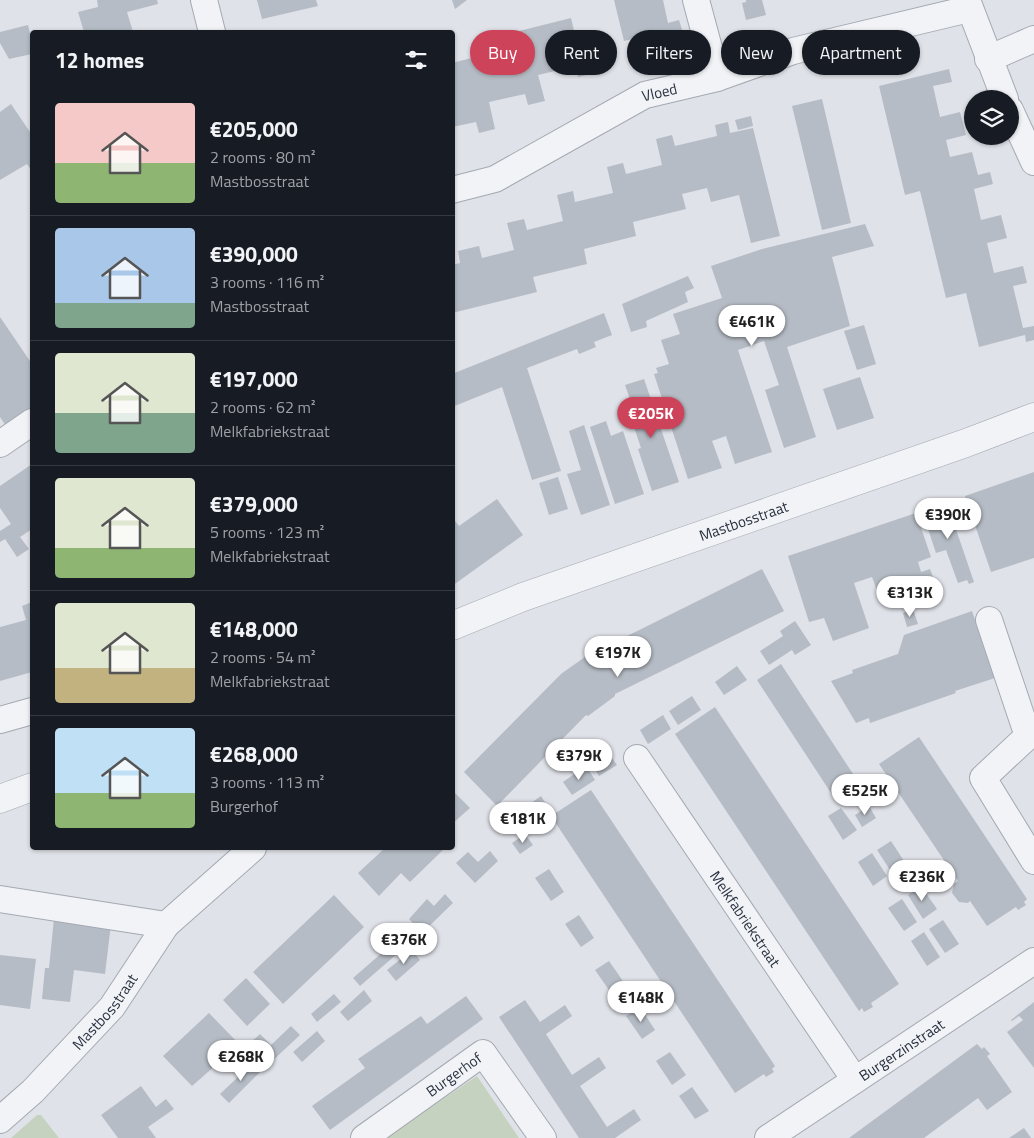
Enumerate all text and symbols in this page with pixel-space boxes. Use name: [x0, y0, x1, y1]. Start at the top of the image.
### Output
chip: Buy: [470, 30, 535, 75]
chip: Rent: [545, 30, 617, 75]
chip: Filters: [627, 30, 711, 75]
chip: New: [721, 30, 792, 75]
chip: Apartment: [802, 30, 920, 75]
text: 12 homes: [55, 44, 144, 76]
icon: filters: [402, 46, 430, 74]
street label: Vloed: [639, 76, 679, 107]
map controls: [964, 90, 1019, 145]
button: layers: [964, 90, 1019, 145]
text: €205,000: [210, 113, 298, 145]
icon: home: [95, 123, 155, 183]
text: 2 rooms · 80 m²: [210, 145, 315, 169]
text: Mastbosstraat: [210, 169, 309, 193]
text: €390,000: [210, 238, 298, 270]
icon: home: [95, 248, 155, 308]
text: 3 rooms · 116 m²: [210, 270, 324, 294]
text: Mastbosstraat: [210, 294, 309, 318]
pin: €461K: [717, 304, 787, 347]
text: €461K: [729, 309, 775, 333]
text: €197,000: [210, 363, 298, 395]
icon: home: [95, 373, 155, 433]
text: 2 rooms · 62 m²: [210, 395, 315, 419]
pin: €205K: [616, 396, 686, 439]
text: €205K: [628, 401, 674, 425]
text: Melkfabriekstraat: [210, 419, 330, 443]
text: €379,000: [210, 488, 298, 520]
street label: Mastbosstraat: [696, 494, 792, 547]
icon: home: [95, 498, 155, 558]
pin: €390K: [913, 498, 983, 540]
text: €390K: [925, 502, 971, 526]
text: 5 rooms · 123 m²: [210, 520, 324, 544]
text: Melkfabriekstraat: [210, 544, 330, 568]
pin: €313K: [875, 576, 945, 618]
text: €313K: [887, 580, 933, 604]
text: €148,000: [210, 613, 298, 645]
icon: home: [95, 623, 155, 683]
pin: €197K: [583, 636, 653, 678]
text: €197K: [595, 640, 641, 664]
text: 2 rooms · 54 m²: [210, 645, 315, 669]
text: Melkfabriekstraat: [210, 669, 330, 693]
text: €268,000: [210, 738, 298, 770]
pin: €379K: [544, 738, 614, 781]
text: €379K: [556, 743, 602, 767]
icon: home: [95, 748, 155, 808]
text: 3 rooms · 113 m²: [210, 770, 324, 794]
pin: €525K: [830, 774, 900, 816]
text: €525K: [842, 778, 888, 802]
text: Burgerhof: [210, 794, 278, 818]
pin: €181K: [488, 802, 558, 844]
text: €181K: [500, 806, 546, 830]
pin: €236K: [887, 860, 957, 902]
text: €236K: [899, 864, 945, 888]
street label: Melkfabriekstraat: [705, 866, 787, 972]
pin: €376K: [369, 922, 439, 965]
text: €376K: [381, 927, 427, 951]
street label: Mastbosstraat: [66, 968, 143, 1055]
pin: €148K: [606, 980, 676, 1023]
text: €148K: [618, 985, 664, 1009]
street label: Burgerzinstraat: [854, 1012, 949, 1086]
pin: €268K: [206, 1040, 276, 1082]
text: €268K: [218, 1044, 264, 1068]
street label: Burgerhof: [421, 1046, 486, 1102]

